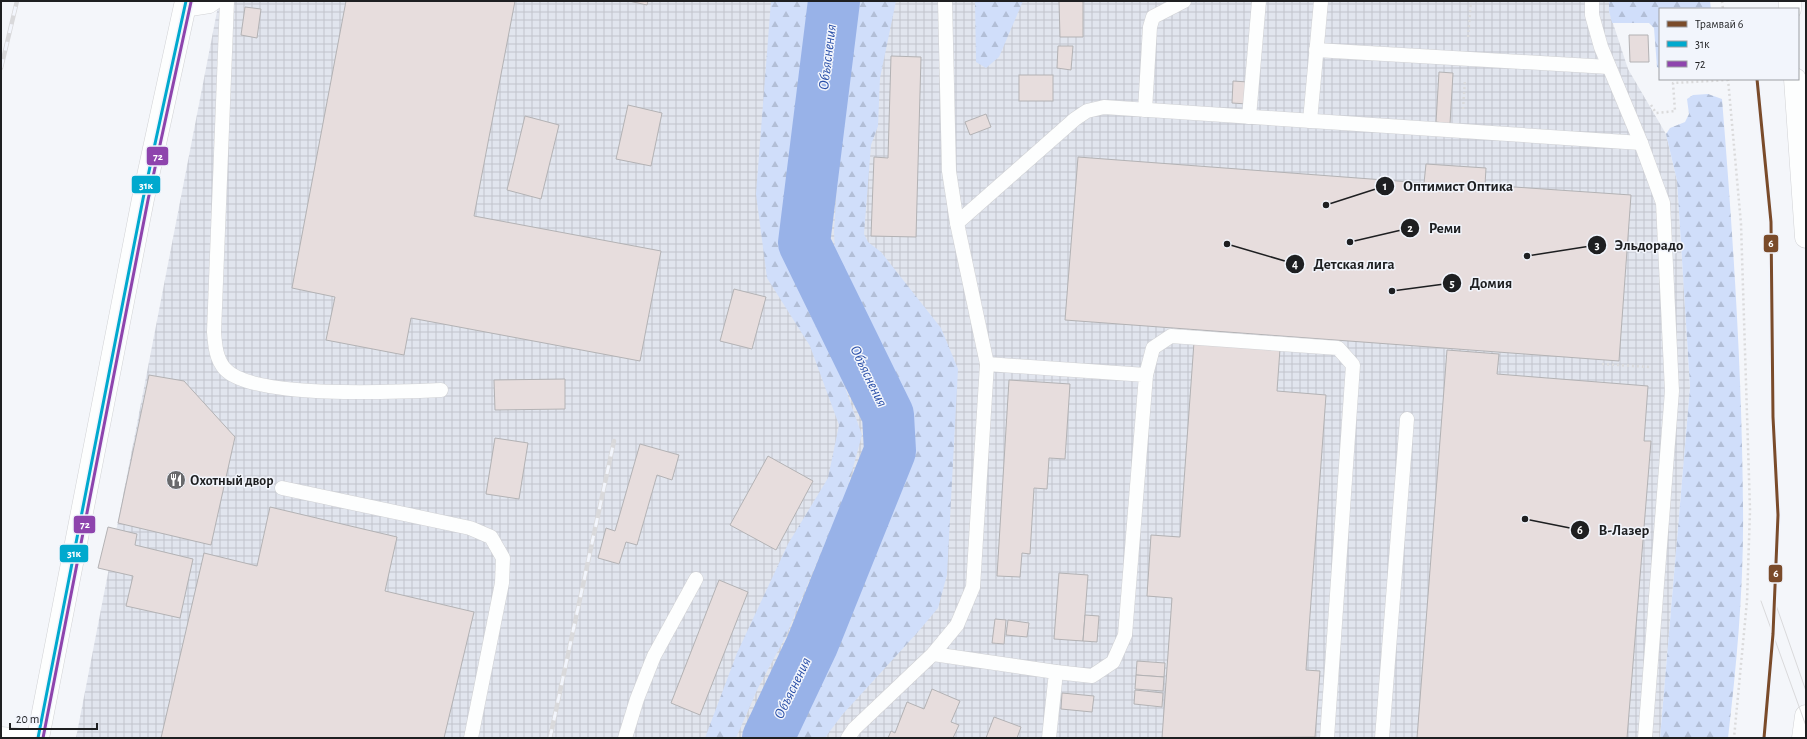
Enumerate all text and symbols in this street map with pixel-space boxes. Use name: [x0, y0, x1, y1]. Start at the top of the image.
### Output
legend: [1659, 8, 1799, 80]
text: Трамвай 6: [1695, 18, 1744, 30]
water label: Объяснения: [816, 23, 839, 91]
text: 31к: [1695, 38, 1710, 50]
text: 72: [1695, 58, 1706, 70]
line badge: 72: [146, 146, 169, 166]
text: 72: [153, 151, 163, 162]
callout: Оптимист Оптика: [1375, 172, 1521, 199]
line badge: 31к: [131, 175, 161, 194]
text: Оптимист Оптика: [1403, 179, 1513, 194]
text: 31к: [139, 180, 154, 191]
text: 1: [1383, 180, 1387, 192]
callout: Реми: [1400, 214, 1469, 241]
text: Реми: [1429, 221, 1461, 236]
text: 2: [1407, 222, 1413, 234]
callout: Эльдорадо: [1587, 231, 1692, 258]
line badge: 6: [1763, 234, 1779, 253]
text: Эльдорадо: [1615, 238, 1683, 253]
text: 6: [1768, 238, 1774, 249]
text: 3: [1594, 239, 1600, 251]
callout: Детская лига: [1285, 250, 1402, 277]
text: Детская лига: [1313, 257, 1395, 272]
text: 4: [1292, 258, 1298, 270]
callout: Домия: [1442, 269, 1520, 296]
text: Домия: [1470, 276, 1512, 291]
text: 5: [1449, 277, 1455, 289]
water label: Объяснения: [847, 343, 890, 409]
restaurant icon: Охотный двор: [165, 469, 187, 491]
place label: Охотный двор: [190, 474, 273, 488]
line badge: 72: [73, 515, 96, 534]
callout: В-Лазер: [1570, 516, 1657, 543]
text: 72: [80, 519, 90, 530]
text: В-Лазер: [1599, 523, 1650, 538]
text: 6: [1577, 524, 1583, 536]
line badge: 31к: [59, 544, 89, 563]
text: 31к: [67, 548, 82, 559]
line badge: 6: [1768, 564, 1783, 583]
text: 6: [1773, 568, 1779, 579]
water label: Объяснения: [771, 655, 814, 721]
scale bar: [10, 705, 97, 731]
text: 20 m: [16, 713, 39, 725]

